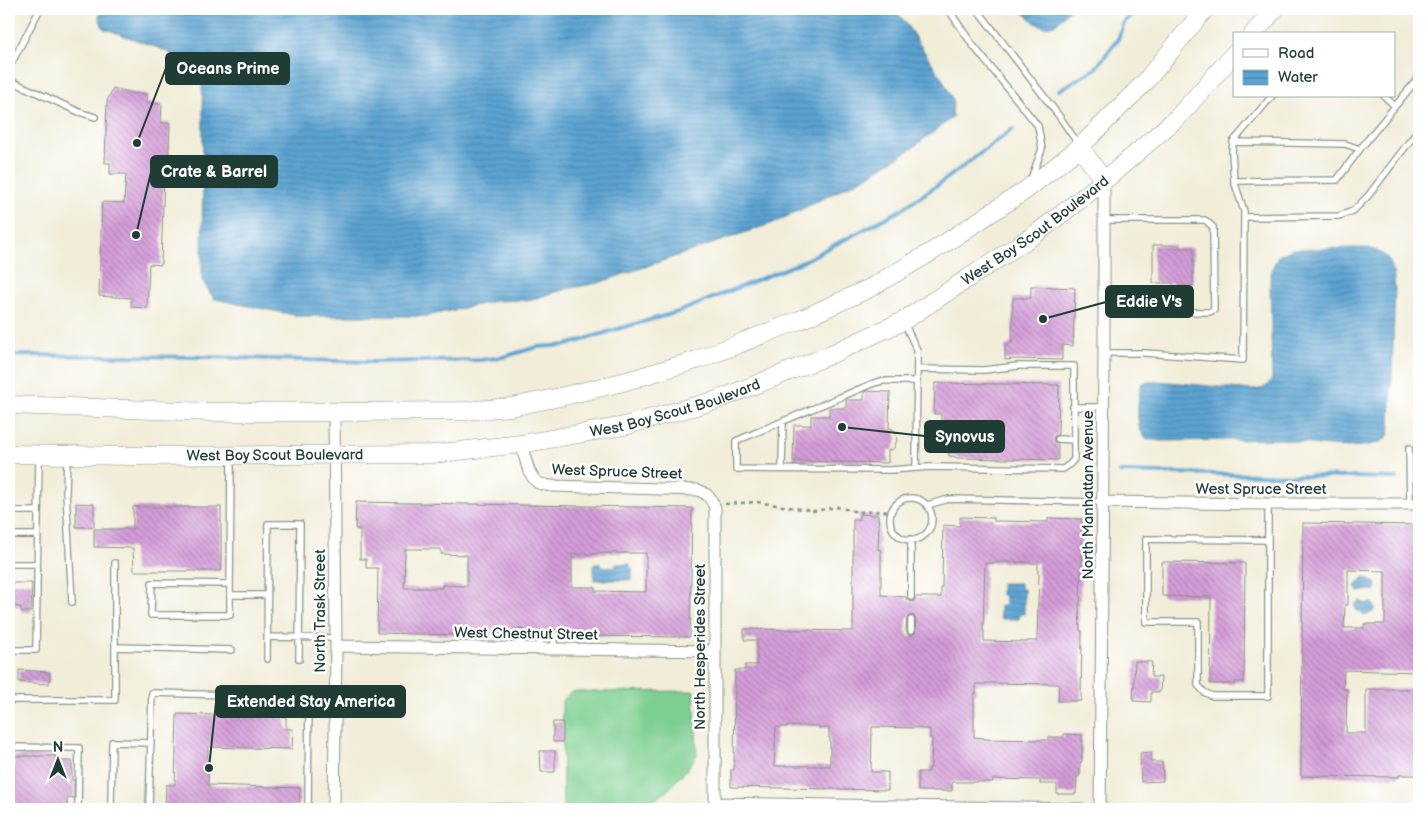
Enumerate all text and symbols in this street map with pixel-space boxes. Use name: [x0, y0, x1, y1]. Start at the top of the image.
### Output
legend: [1233, 32, 1396, 98]
text: Road: [1278, 44, 1314, 63]
callout: Oceans Prime: [166, 53, 289, 84]
text: Oceans Prime: [176, 60, 280, 79]
text: Water: [1278, 68, 1318, 87]
callout: Crate & Barrel: [151, 156, 277, 187]
text: Crate & Barrel: [161, 163, 267, 182]
street label: West Boy Scout Boulevard: [958, 171, 1113, 290]
callout: Eddie V's: [1106, 286, 1193, 317]
text: Eddie V's: [1116, 293, 1182, 312]
street label: West Boy Scout Boulevard: [588, 374, 763, 441]
street label: North Manhattan Avenue: [1079, 410, 1098, 580]
callout: Synovus: [925, 421, 1004, 452]
text: Synovus: [935, 428, 995, 447]
street label: West Boy Scout Boulevard: [186, 445, 363, 465]
street label: West Spruce Street: [551, 460, 683, 484]
street label: West Spruce Street: [1196, 480, 1327, 499]
street label: North Trask Street: [311, 549, 330, 673]
street label: North Hesperides Street: [691, 564, 710, 730]
street label: West Chestnut Street: [454, 623, 599, 645]
callout: Extended Stay America: [216, 686, 405, 717]
text: Extended Stay America: [227, 693, 395, 712]
north arrow: [32, 736, 82, 786]
text: N: [53, 739, 63, 756]

